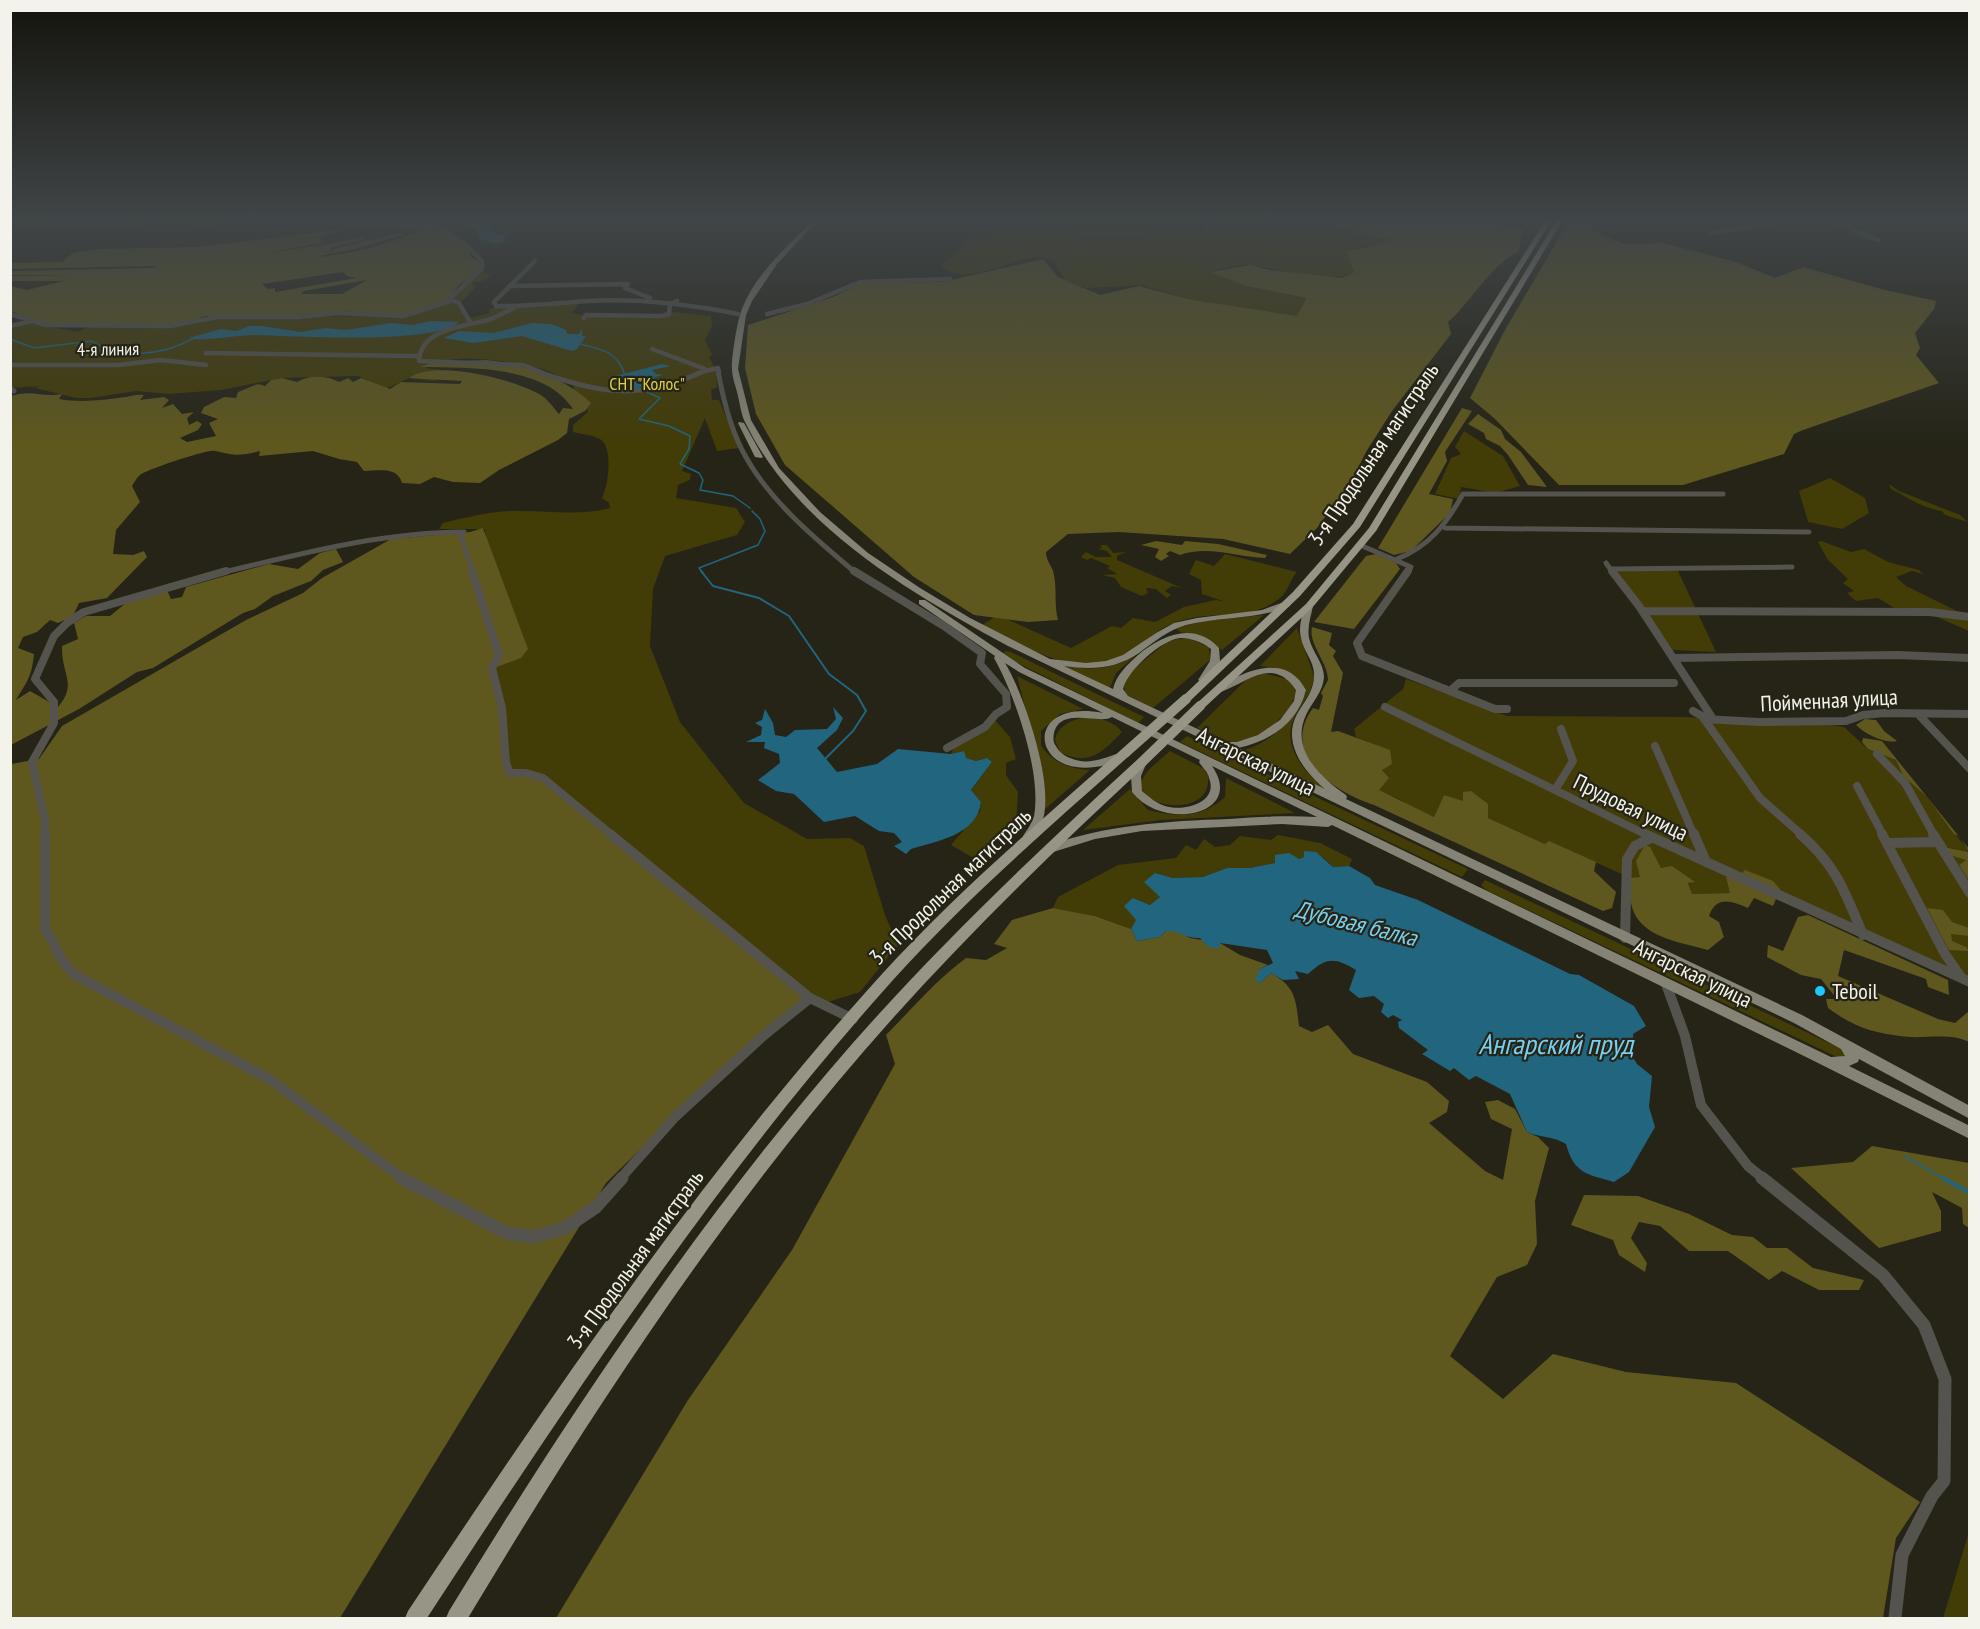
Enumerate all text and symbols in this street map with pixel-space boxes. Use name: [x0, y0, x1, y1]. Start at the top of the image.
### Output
street label: 4-я линия: [77, 337, 139, 361]
street label: 3-я Продольная магистраль: [1301, 357, 1445, 551]
park label: СНТ "Колос": [609, 372, 685, 395]
street label: Пойменная улица: [1760, 682, 1898, 718]
street label: Ангарская улица: [1192, 720, 1320, 802]
street label: Прудовая улица: [1569, 767, 1693, 847]
street label: 3-я Продольная магистраль: [863, 801, 1037, 971]
water label: Дубовая балка: [1291, 893, 1422, 953]
street label: Ангарская улица: [1629, 932, 1757, 1014]
place label: Teboil: [1832, 977, 1878, 1005]
marker: Teboil: [1813, 984, 1827, 998]
water label: Ангарский пруд: [1479, 1025, 1635, 1062]
street label: 3-я Продольная магистраль: [561, 1164, 709, 1354]

